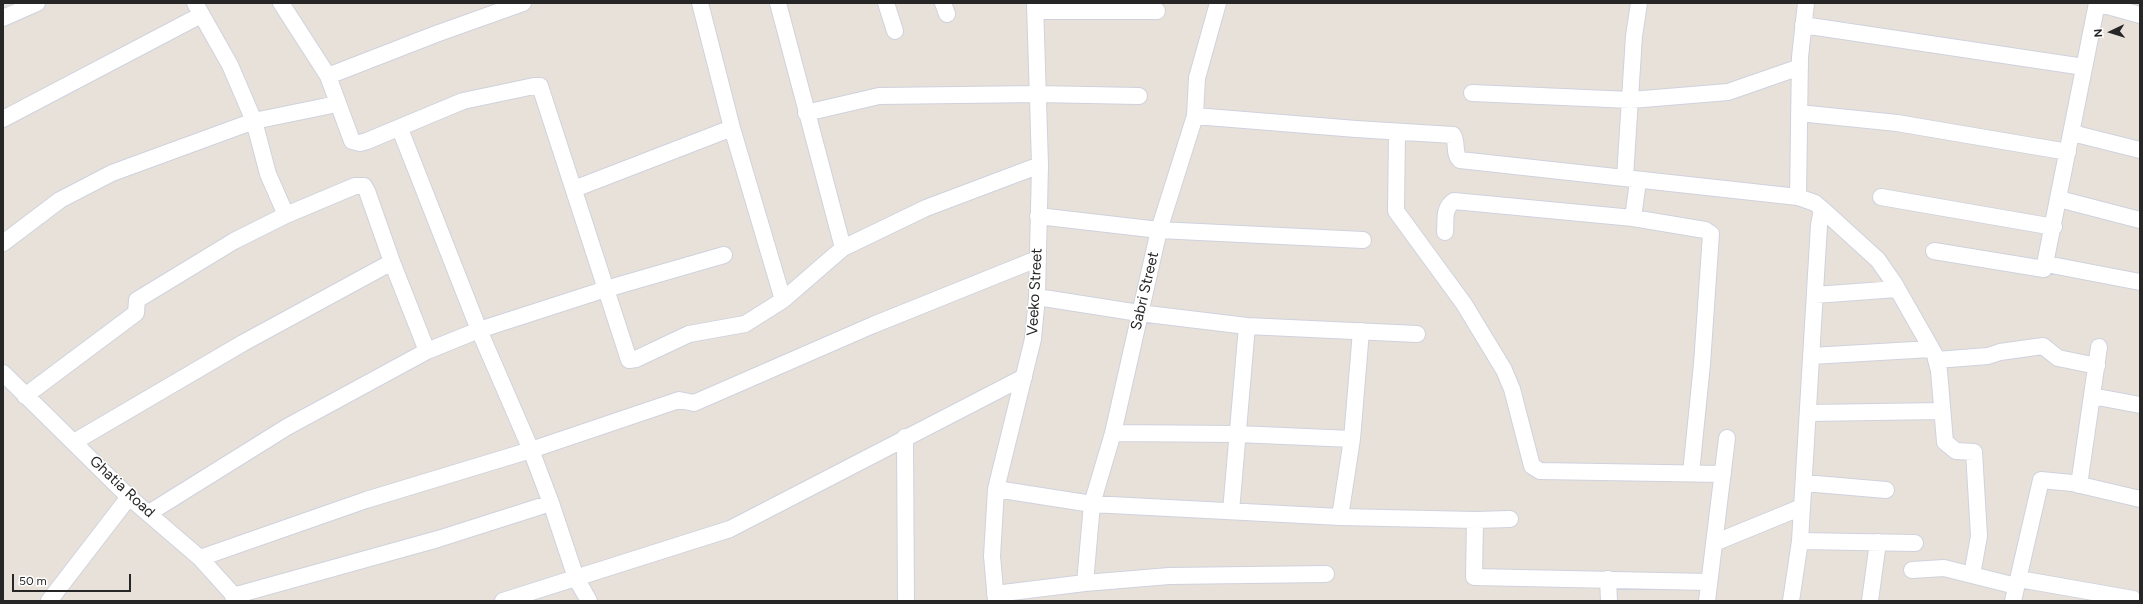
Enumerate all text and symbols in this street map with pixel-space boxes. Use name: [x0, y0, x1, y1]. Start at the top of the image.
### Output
north arrow: [2091, 12, 2131, 52]
text: N: [2092, 28, 2105, 38]
street label: Veeko Street: [1024, 248, 1046, 336]
street label: Sabri Street: [1127, 250, 1163, 332]
street label: Ghatia Road: [86, 452, 158, 522]
scale bar: [14, 566, 133, 592]
text: 50 m: [19, 574, 47, 588]

